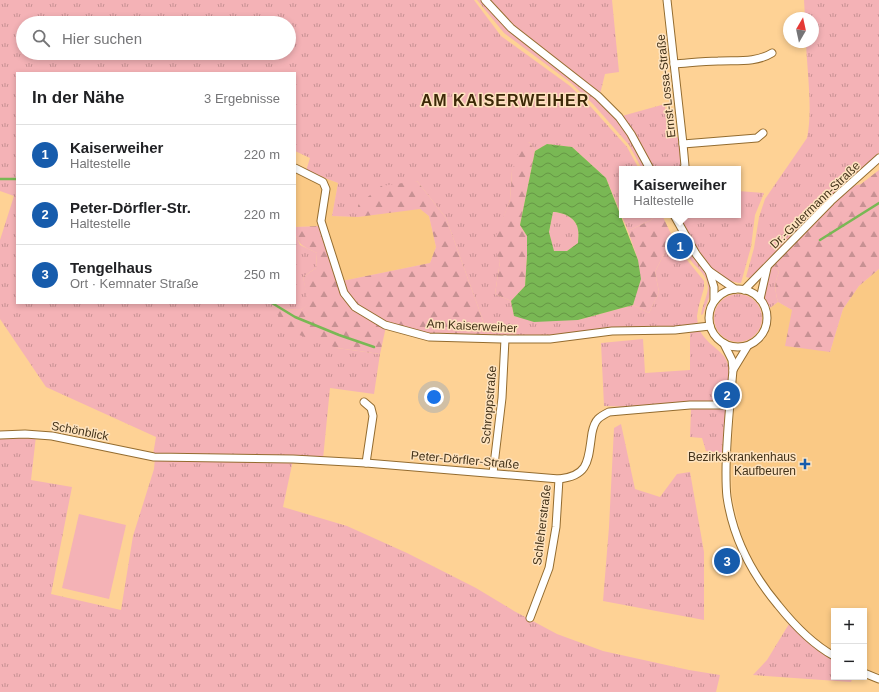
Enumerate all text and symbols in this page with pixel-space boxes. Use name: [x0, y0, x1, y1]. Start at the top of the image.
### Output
north arrow: [783, 12, 819, 48]
search box: [16, 16, 296, 60]
icon: search: [30, 27, 52, 49]
text: Hier suchen: [62, 30, 142, 47]
street label: Ernst-Lossa-Straße: [654, 33, 678, 138]
text: In der Nähe: [32, 88, 125, 107]
text: 3 Ergebnisse: [204, 91, 280, 106]
district label: AM KAISERWEIHER: [421, 92, 589, 109]
text: Kaiserweiher: [70, 139, 163, 156]
text: 1: [41, 147, 49, 162]
text: 220 m: [244, 147, 280, 162]
text: Haltestelle: [70, 156, 131, 171]
street label: Dr.-Gutermann-Straße: [767, 158, 863, 251]
popup: [619, 166, 741, 218]
text: Kaiserweiher: [633, 176, 727, 193]
text: Haltestelle: [633, 193, 694, 208]
text: Peter-Dörfler-Str.: [70, 199, 191, 216]
text: 2: [41, 207, 49, 222]
text: 220 m: [244, 207, 280, 222]
text: Haltestelle: [70, 216, 131, 231]
pin: 1: [667, 231, 693, 261]
text: Tengelhaus: [70, 259, 152, 276]
text: 3: [41, 267, 49, 282]
text: 250 m: [244, 267, 280, 282]
text: Ort · Kemnater Straße: [70, 276, 199, 291]
street label: Am Kaiserweiher: [426, 317, 518, 335]
street label: Schroppstraße: [479, 365, 499, 445]
pin: 2: [714, 380, 740, 410]
your location: [424, 387, 444, 407]
street label: Schönblick: [50, 419, 111, 444]
street label: Peter-Dörfler-Straße: [410, 448, 520, 472]
place label: Bezirkskrankenhaus Kaufbeuren: [688, 450, 796, 478]
marker: Bezirkskrankenhaus Kaufbeuren: [799, 458, 811, 470]
street label: Schleherstraße: [530, 483, 554, 566]
pin: 3: [714, 546, 740, 576]
map controls: [831, 608, 867, 680]
button: +: [831, 608, 867, 644]
button: −: [831, 644, 867, 680]

